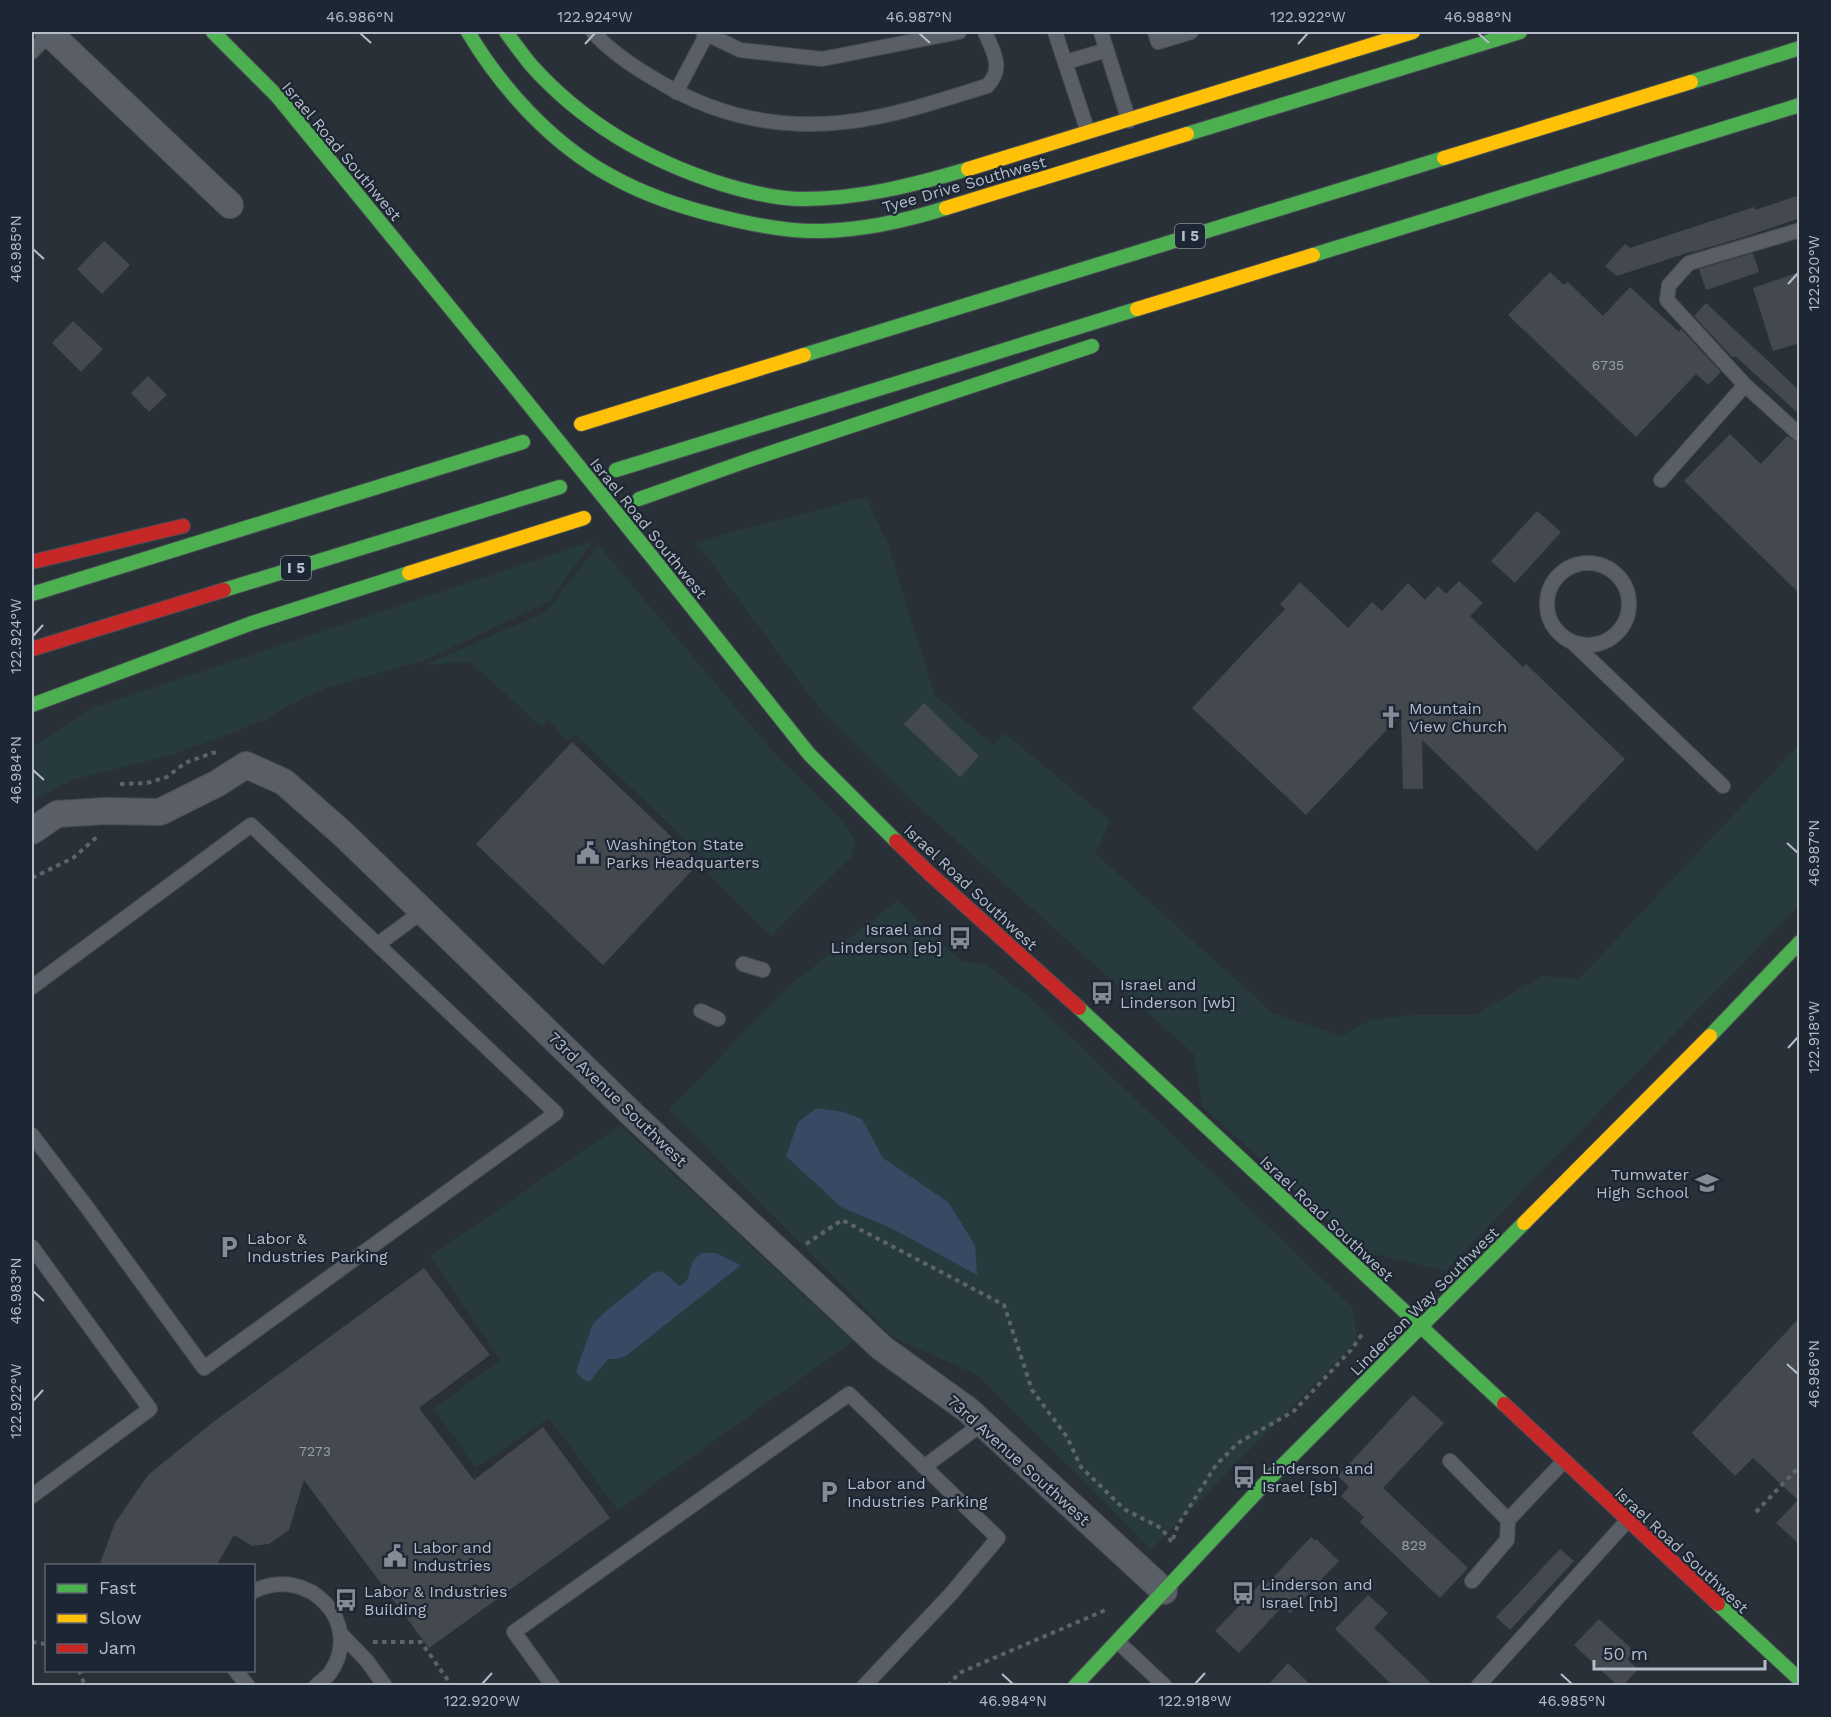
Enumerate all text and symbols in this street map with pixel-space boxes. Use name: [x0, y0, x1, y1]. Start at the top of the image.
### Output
text: 46.986°N: [326, 8, 394, 26]
text: 122.924°W: [557, 8, 633, 26]
text: 46.987°N: [886, 8, 952, 26]
text: 122.922°W: [1270, 8, 1346, 26]
text: 46.988°N: [1444, 8, 1512, 26]
street label: Israel Road Southwest: [278, 78, 406, 225]
street label: Tyee Drive Southwest: [880, 152, 1048, 217]
text: 46.985°N: [7, 215, 25, 283]
road number: I 5: [1175, 224, 1205, 248]
text: 122.920°W: [1805, 235, 1823, 311]
house number: 6735: [1592, 357, 1624, 373]
street label: Israel Road Southwest: [586, 454, 711, 603]
road number: I 5: [281, 556, 311, 580]
text: 122.924°W: [7, 598, 25, 674]
place label: Mountain View Church: [1409, 699, 1507, 736]
church icon: Mountain View Church: [1378, 704, 1404, 730]
text: 46.984°N: [7, 736, 25, 804]
text: 46.987°N: [1805, 820, 1823, 886]
street label: Israel Road Southwest: [900, 821, 1042, 954]
place label: Washington State Parks Headquarters: [606, 835, 760, 872]
public building icon: Washington State Parks Headquarters: [575, 840, 601, 866]
place label: Israel and Linderson [eb]: [831, 920, 942, 957]
bus stop icon: Israel and Linderson [eb]: [947, 925, 973, 951]
place label: Israel and Linderson [wb]: [1120, 975, 1236, 1012]
bus stop icon: Israel and Linderson [wb]: [1089, 980, 1115, 1006]
text: 122.918°W: [1805, 1001, 1823, 1074]
street label: 73rd Avenue Southwest: [544, 1028, 691, 1171]
street label: Israel Road Southwest: [1256, 1152, 1398, 1285]
place label: Tumwater High School: [1596, 1165, 1689, 1202]
school or university icon: Tumwater High School: [1694, 1170, 1720, 1196]
street label: Linderson Way Southwest: [1346, 1223, 1503, 1380]
place label: Labor & Industries Parking: [247, 1229, 388, 1266]
parking icon: Labor & Industries Parking: [216, 1234, 242, 1260]
text: 46.983°N: [7, 1257, 25, 1325]
text: 46.986°N: [1805, 1340, 1823, 1408]
text: 122.922°W: [7, 1363, 25, 1439]
street label: 73rd Avenue Southwest: [944, 1391, 1094, 1530]
house number: 7273: [299, 1443, 331, 1459]
place label: Linderson and Israel [sb]: [1262, 1459, 1374, 1496]
bus stop icon: Linderson and Israel [sb]: [1231, 1464, 1257, 1490]
place label: Labor and Industries Parking: [847, 1474, 988, 1511]
parking icon: Labor and Industries Parking: [816, 1479, 842, 1505]
street label: Israel Road Southwest: [1611, 1484, 1753, 1617]
house number: 829: [1401, 1537, 1427, 1553]
place label: Labor and Industries: [413, 1538, 492, 1575]
public building icon: Labor and Industries: [382, 1543, 408, 1569]
legend: [45, 1564, 255, 1672]
place label: Linderson and Israel [nb]: [1261, 1575, 1373, 1612]
text: Fast: [99, 1577, 137, 1598]
bus stop icon: Linderson and Israel [nb]: [1230, 1580, 1256, 1606]
place label: Labor & Industries Building: [364, 1582, 507, 1619]
bus stop icon: Labor & Industries Building: [333, 1587, 359, 1613]
text: Slow: [99, 1607, 142, 1628]
scale bar: [1594, 1633, 1765, 1671]
text: Jam: [99, 1637, 136, 1658]
text: 50 m: [1603, 1643, 1648, 1664]
text: 122.920°W: [444, 1692, 520, 1710]
text: 46.984°N: [979, 1692, 1047, 1710]
text: 122.918°W: [1159, 1692, 1232, 1710]
text: 46.985°N: [1538, 1692, 1606, 1710]

